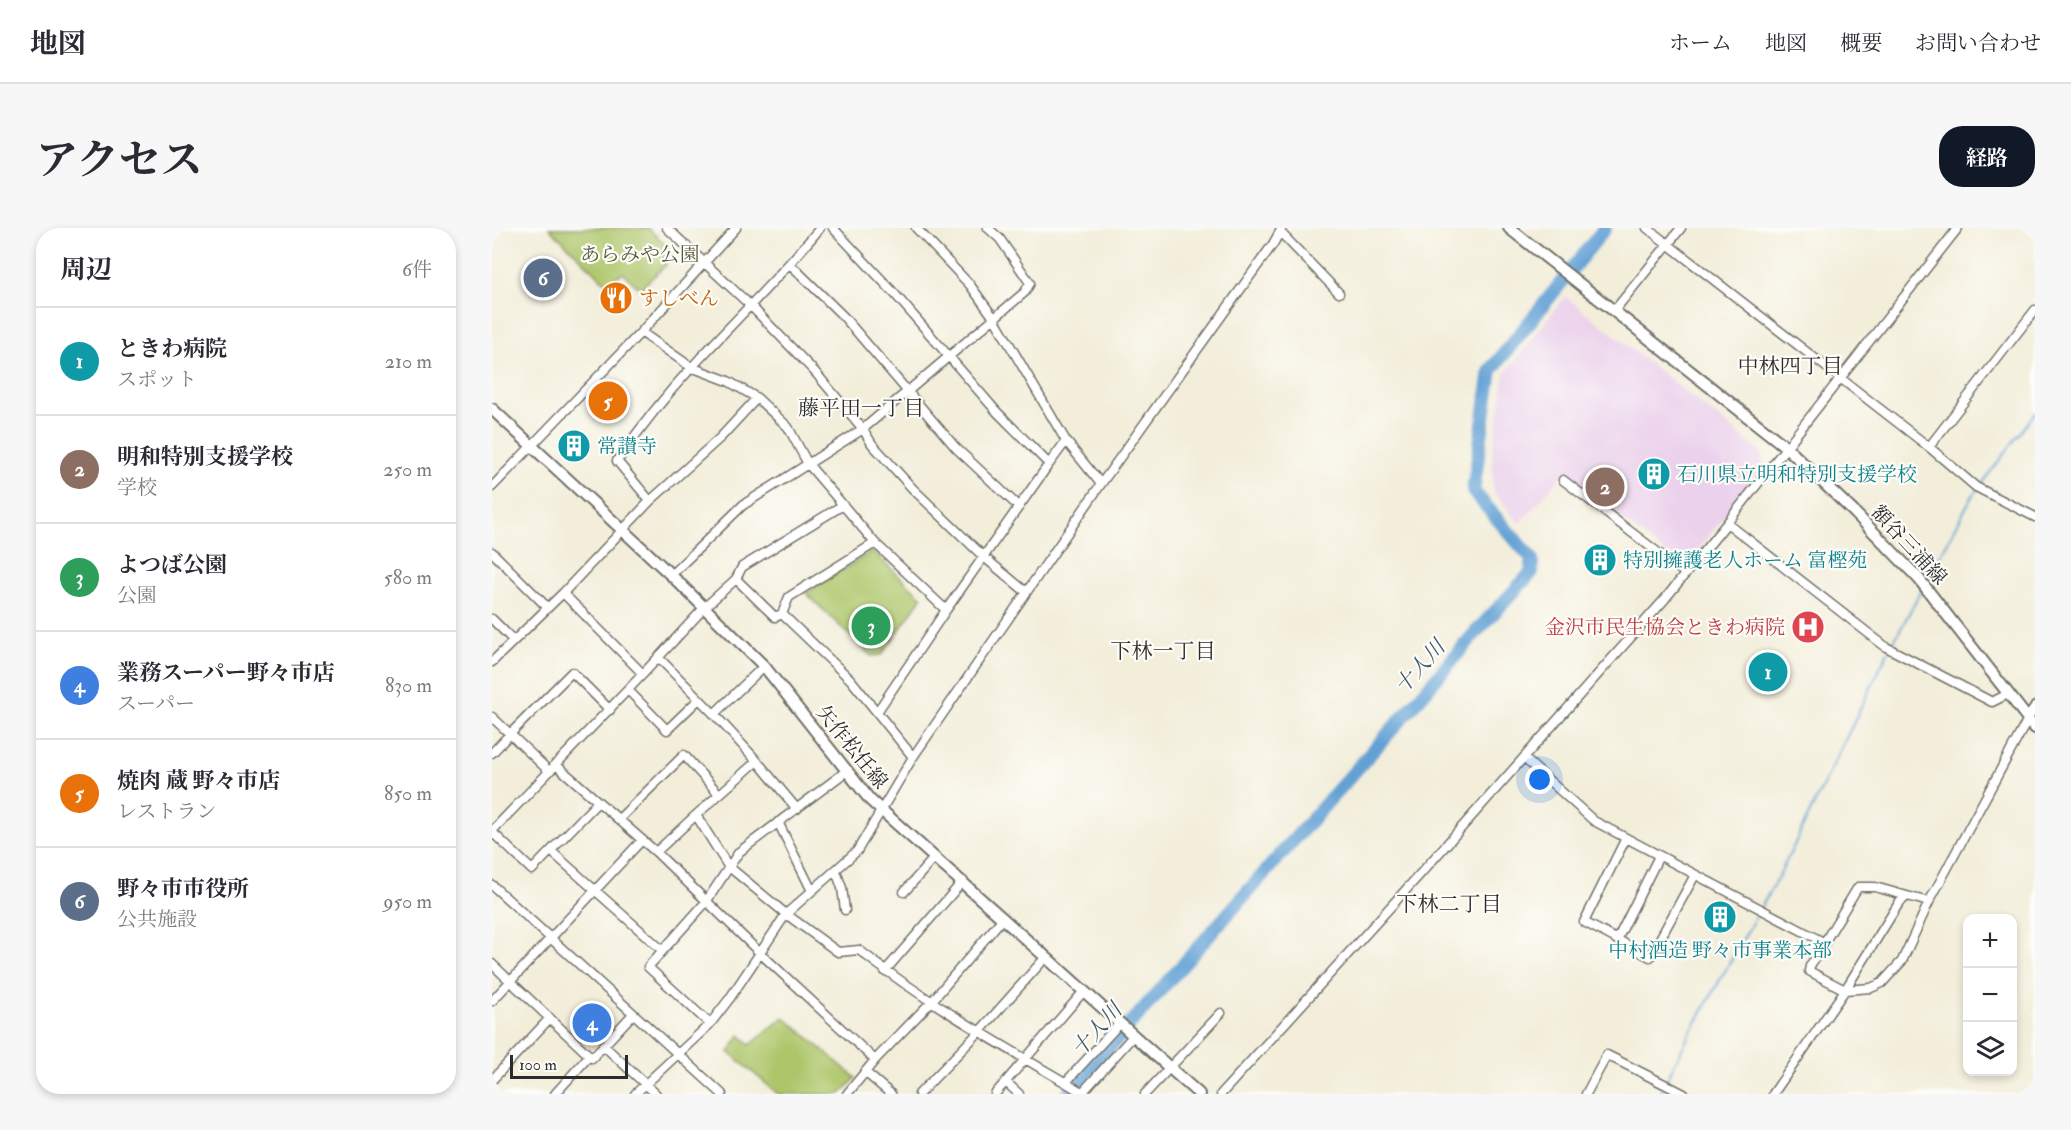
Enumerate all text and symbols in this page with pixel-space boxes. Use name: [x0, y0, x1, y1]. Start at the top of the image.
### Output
text: 地図: [30, 27, 86, 62]
text: ホーム: [1669, 30, 1732, 57]
text: 地図: [1765, 30, 1807, 57]
text: 概要: [1840, 30, 1882, 57]
text: お問い合わせ: [1915, 30, 2041, 57]
button: 経路: [1939, 126, 2035, 187]
text: アクセス: [36, 135, 203, 187]
park label: あらみや公園: [580, 242, 700, 267]
text: 周辺: [60, 254, 112, 286]
pin: 6: [524, 256, 562, 300]
text: 6件: [402, 257, 432, 282]
restaurant icon: すしべん: [598, 280, 634, 316]
place label: すしべん: [639, 286, 719, 311]
text: ときわ病院: [117, 335, 227, 363]
text: 1: [76, 349, 83, 374]
text: 210 m: [385, 349, 432, 374]
district label: 中林四丁目: [1738, 353, 1843, 380]
text: スポット: [117, 367, 197, 392]
pin: 5: [588, 378, 628, 423]
district label: 藤平田一丁目: [798, 395, 924, 422]
building icon: 常讃寺: [556, 428, 592, 464]
place label: 常讃寺: [597, 434, 657, 459]
text: 明和特別支援学校: [117, 443, 293, 471]
building icon: 石川県立明和特別支援学校: [1636, 456, 1672, 492]
text: 2: [74, 457, 85, 482]
text: 250 m: [383, 457, 432, 482]
place label: 石川県立明和特別支援学校: [1677, 462, 1917, 487]
pin: 2: [1586, 464, 1624, 510]
text: 学校: [117, 475, 157, 500]
street label: 額谷三浦線: [1866, 500, 1952, 590]
building icon: 特別擁護老人ホーム 富樫苑: [1582, 542, 1618, 578]
place label: 特別擁護老人ホーム 富樫苑: [1623, 548, 1867, 573]
text: よつば公園: [117, 551, 227, 579]
text: 3: [76, 565, 83, 590]
text: 580 m: [384, 565, 432, 590]
text: 公園: [117, 583, 157, 608]
pin: 3: [852, 604, 890, 648]
hospital icon: 金沢市民生協会ときわ病院: [1790, 609, 1826, 645]
place label: 金沢市民生協会ときわ病院: [1545, 615, 1785, 640]
water label: 十人川: [1389, 633, 1452, 699]
district label: 下林一丁目: [1111, 638, 1216, 665]
pin: 1: [1748, 650, 1788, 694]
text: 業務スーパー野々市店: [117, 659, 335, 687]
text: 4: [74, 673, 85, 698]
text: 830 m: [385, 673, 432, 698]
text: スーパー: [117, 691, 195, 716]
street label: 矢作松任線: [811, 700, 893, 794]
your location: [1525, 765, 1554, 794]
text: 焼肉 蔵 野々市店: [117, 767, 280, 795]
text: 5: [75, 781, 84, 806]
text: 850 m: [384, 781, 432, 806]
text: レストラン: [117, 799, 216, 824]
text: 野々市市役所: [117, 875, 249, 903]
text: 6: [74, 889, 85, 914]
text: 950 m: [383, 889, 432, 914]
district label: 下林二丁目: [1397, 891, 1502, 918]
building icon: 中村酒造 野々市事業本部: [1702, 899, 1738, 935]
text: 公共施設: [117, 907, 197, 932]
map controls: [1963, 914, 2017, 1076]
button: +: [1963, 914, 2017, 968]
place label: 中村酒造 野々市事業本部: [1608, 938, 1832, 963]
button: −: [1963, 968, 2017, 1022]
water label: 十人川: [1066, 996, 1129, 1062]
pin: 4: [572, 1000, 612, 1046]
button: layers: [1963, 1022, 2017, 1076]
scale bar: [510, 1052, 628, 1080]
text: 100 m: [519, 1055, 557, 1075]

